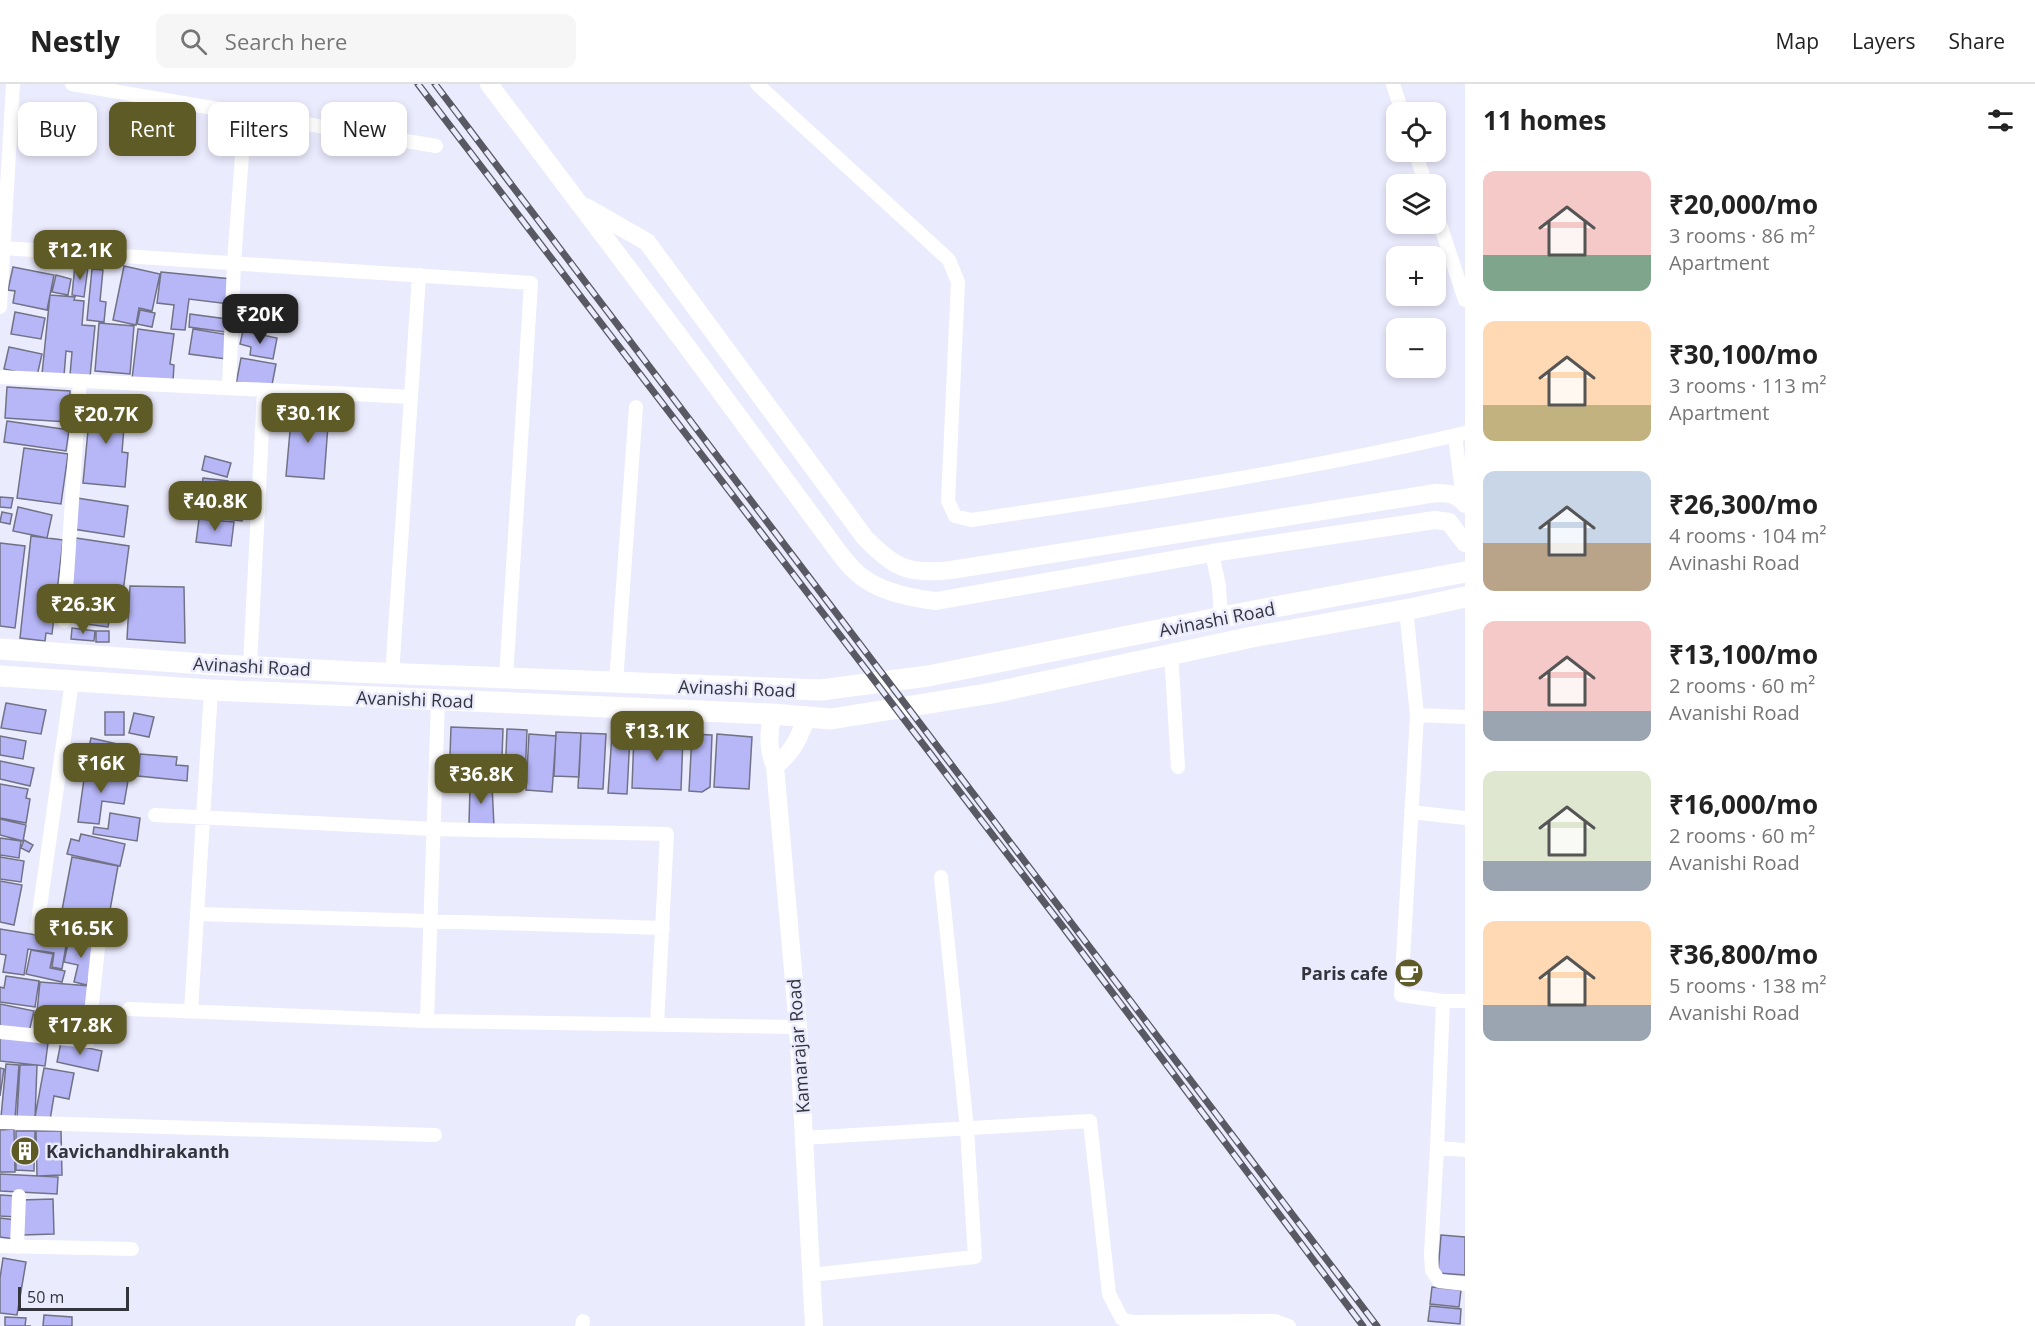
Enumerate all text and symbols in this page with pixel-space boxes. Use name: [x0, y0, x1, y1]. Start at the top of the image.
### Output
search box: [156, 14, 576, 68]
text: Nestly: [30, 22, 120, 60]
icon: search: [177, 25, 210, 58]
text: Search here: [225, 26, 347, 56]
text: Map: [1776, 27, 1819, 55]
text: Layers: [1852, 27, 1916, 55]
text: Share: [1949, 27, 2005, 55]
chip: Buy: [18, 102, 97, 156]
chip: Rent: [109, 102, 196, 156]
chip: Filters: [208, 102, 309, 156]
chip: New: [321, 102, 407, 156]
map controls: [1386, 102, 1446, 378]
button: locate: [1386, 102, 1446, 162]
text: 11 homes: [1483, 102, 1607, 138]
icon: filters: [1984, 104, 2017, 137]
button: layers: [1386, 174, 1446, 234]
text: ₹20,000/mo: [1669, 186, 1818, 222]
icon: home: [1531, 195, 1603, 267]
text: 3 rooms · 86 m²: [1669, 222, 1815, 249]
pin: ₹12.1K: [31, 230, 129, 281]
text: ₹12.1K: [48, 236, 112, 263]
button: +: [1386, 246, 1446, 306]
text: Apartment: [1669, 249, 1769, 276]
pin: ₹20K: [224, 294, 296, 345]
text: ₹20K: [236, 300, 284, 327]
button: −: [1386, 318, 1446, 378]
text: ₹30,100/mo: [1669, 336, 1818, 372]
icon: home: [1531, 345, 1603, 417]
text: 3 rooms · 113 m²: [1669, 372, 1827, 399]
pin: ₹30.1K: [259, 393, 357, 444]
pin: ₹20.7K: [57, 394, 155, 445]
text: ₹30.1K: [276, 399, 340, 426]
text: Apartment: [1669, 399, 1769, 426]
text: ₹20.7K: [74, 400, 138, 427]
pin: ₹40.8K: [166, 481, 264, 532]
text: ₹26,300/mo: [1669, 486, 1818, 522]
text: ₹40.8K: [183, 487, 247, 514]
icon: home: [1531, 495, 1603, 567]
text: 4 rooms · 104 m²: [1669, 522, 1827, 549]
text: Avinashi Road: [1669, 549, 1800, 576]
pin: ₹26.3K: [34, 584, 132, 635]
text: ₹26.3K: [51, 590, 115, 617]
street label: Avinashi Road: [1157, 596, 1277, 642]
text: ₹13,100/mo: [1669, 636, 1818, 672]
icon: home: [1531, 645, 1603, 717]
street label: Avinashi Road: [193, 651, 311, 681]
text: 2 rooms · 60 m²: [1669, 672, 1815, 699]
street label: Avinashi Road: [678, 674, 796, 702]
street label: Avanishi Road: [356, 685, 474, 713]
text: Avanishi Road: [1669, 699, 1800, 726]
pin: ₹13.1K: [608, 711, 706, 762]
text: ₹13.1K: [625, 717, 689, 744]
pin: ₹16K: [65, 743, 137, 794]
text: ₹16K: [77, 749, 125, 776]
pin: ₹36.8K: [432, 754, 530, 805]
text: ₹36.8K: [449, 760, 513, 787]
text: ₹16,000/mo: [1669, 786, 1818, 822]
icon: home: [1531, 795, 1603, 867]
text: 2 rooms · 60 m²: [1669, 822, 1815, 849]
text: Avanishi Road: [1669, 849, 1800, 876]
pin: ₹16.5K: [32, 908, 130, 959]
text: ₹16.5K: [49, 914, 113, 941]
text: ₹36,800/mo: [1669, 936, 1818, 972]
icon: home: [1531, 945, 1603, 1017]
cafe icon: Paris cafe: [1393, 957, 1425, 989]
place label: Paris cafe: [1301, 961, 1388, 985]
text: 5 rooms · 138 m²: [1669, 972, 1827, 999]
street label: Kamarajar Road: [781, 978, 815, 1114]
text: Avanishi Road: [1669, 999, 1800, 1026]
pin: ₹17.8K: [31, 1005, 129, 1056]
text: ₹17.8K: [48, 1011, 112, 1038]
building icon: Kavichandhirakanth: [9, 1135, 41, 1167]
place label: Kavichandhirakanth: [46, 1139, 230, 1163]
scale bar: [18, 1284, 129, 1312]
text: 50 m: [27, 1286, 64, 1308]

